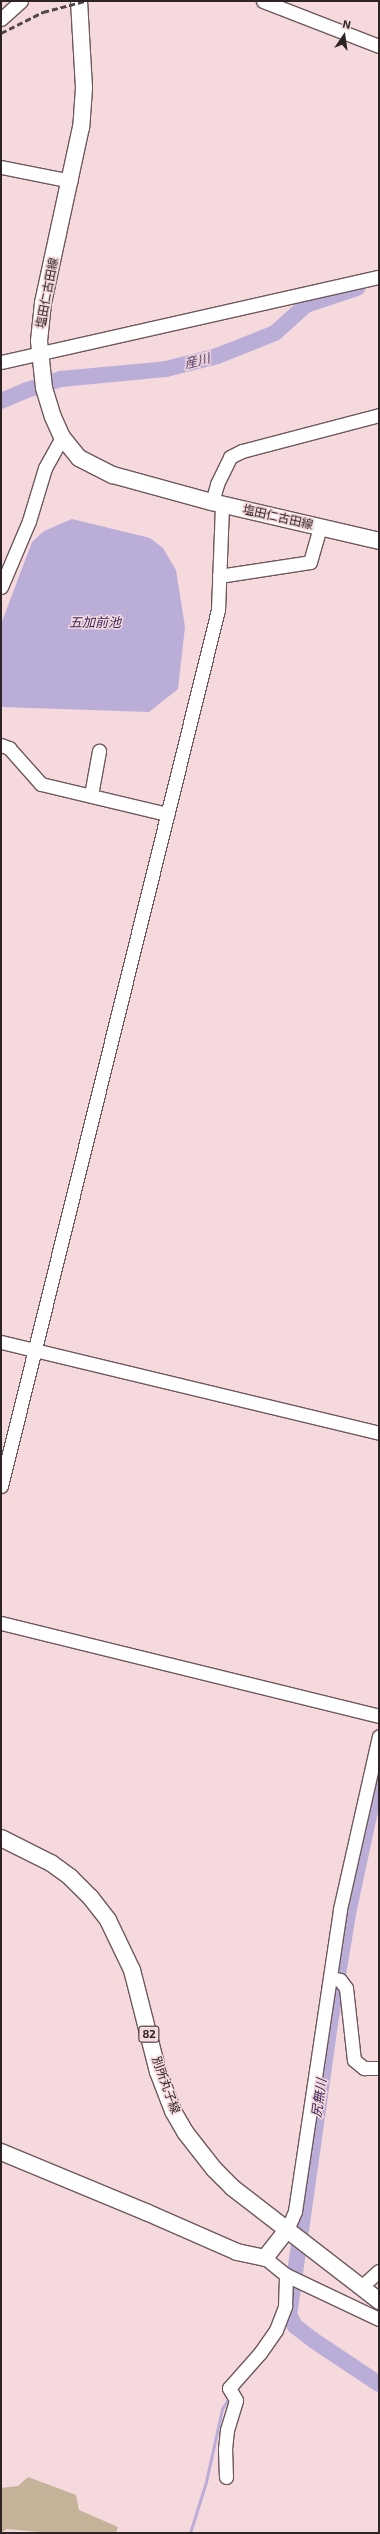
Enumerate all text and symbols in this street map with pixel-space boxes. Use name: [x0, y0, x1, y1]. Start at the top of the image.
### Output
north arrow: [324, 16, 364, 56]
text: N: [341, 17, 352, 31]
street label: 塩田仁古田線: [33, 256, 61, 330]
water label: 産川: [182, 350, 212, 372]
street label: 塩田仁古田線: [241, 502, 315, 532]
water label: 五加前池: [69, 614, 121, 630]
road number: 82: [138, 2025, 160, 2043]
street label: 別所丸子線: [149, 2054, 183, 2116]
water label: 尻無川: [309, 2078, 329, 2118]

